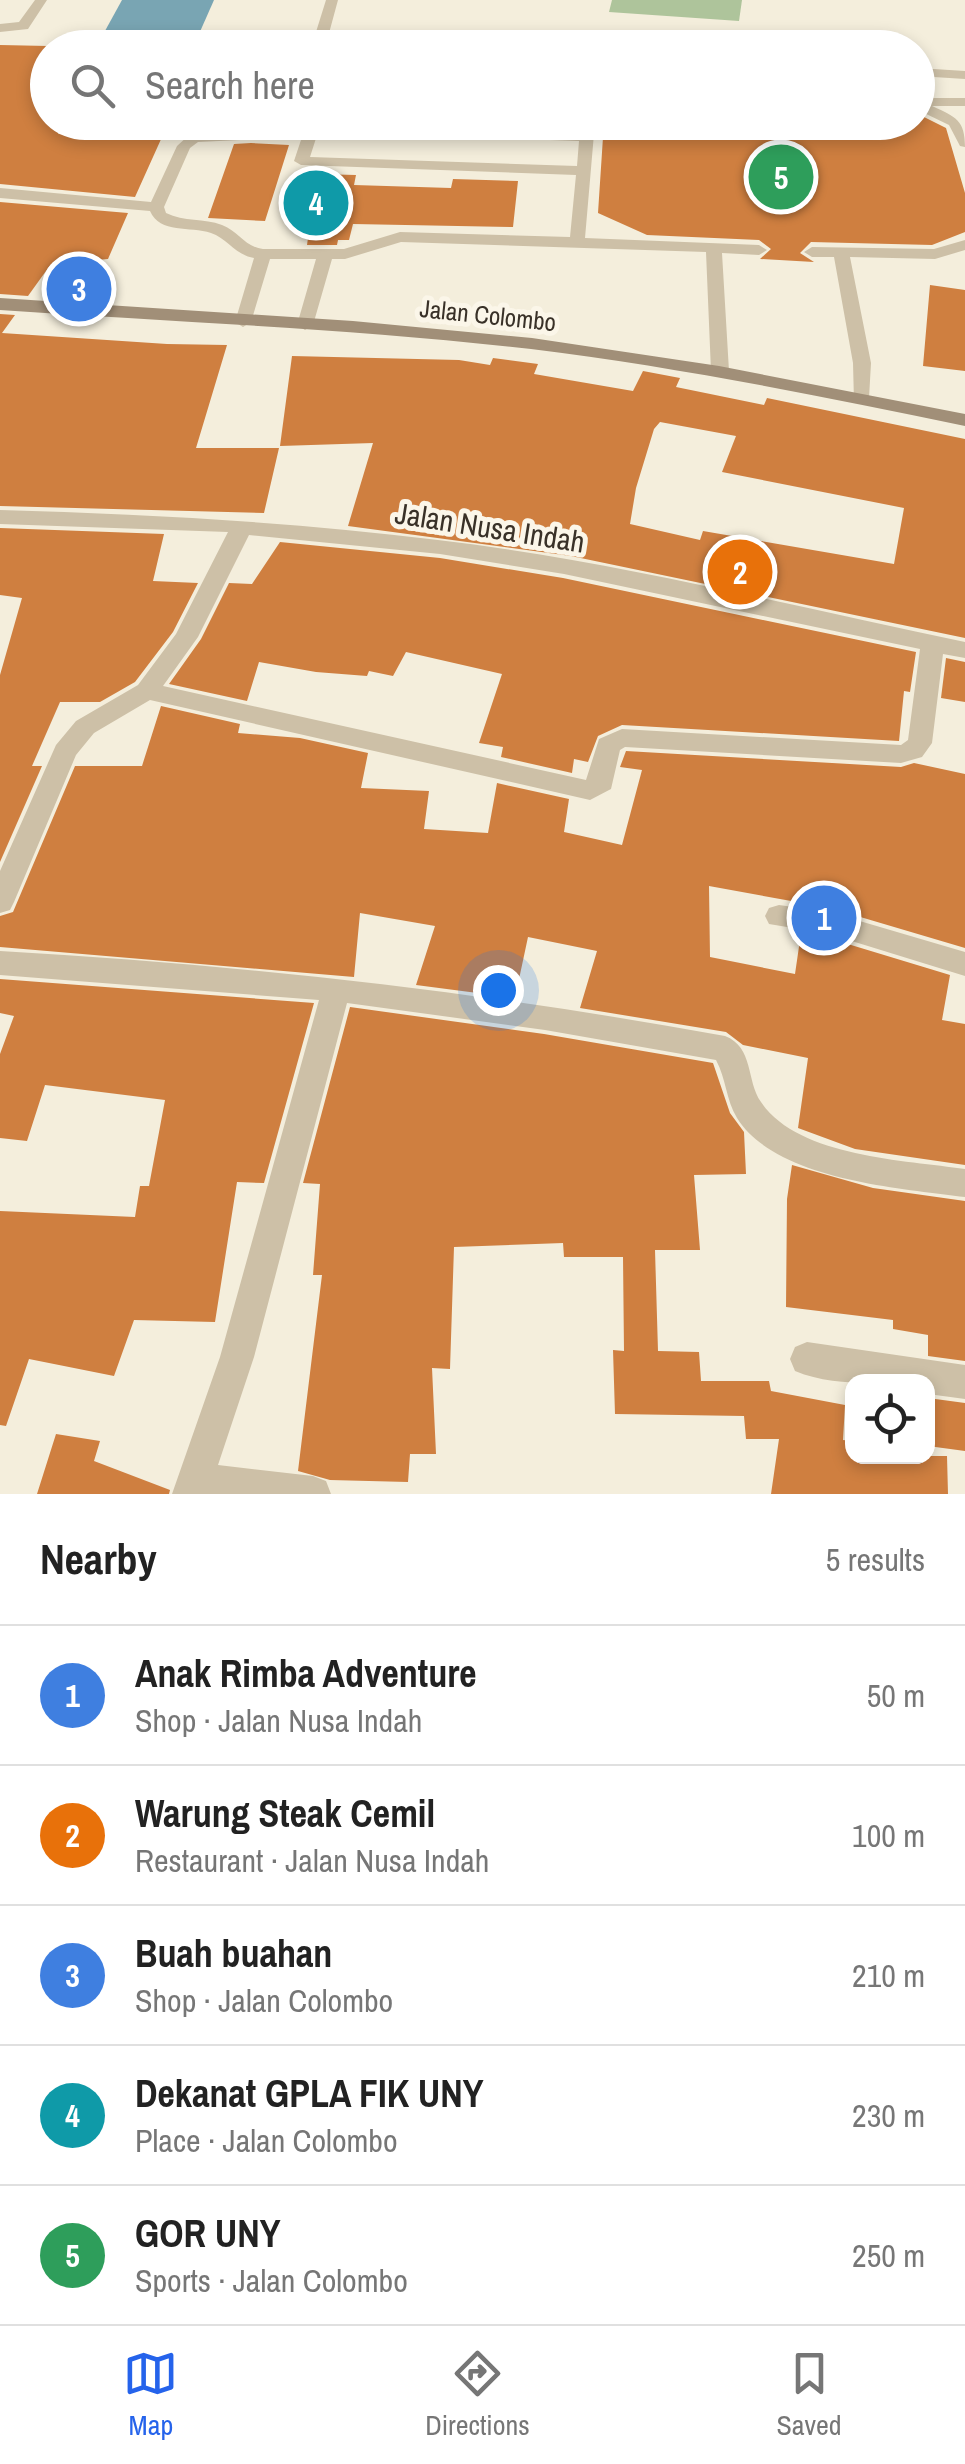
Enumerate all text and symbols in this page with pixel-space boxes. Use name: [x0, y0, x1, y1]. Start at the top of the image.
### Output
search box: [30, 30, 935, 140]
icon: search: [65, 58, 120, 113]
text: Search here: [145, 60, 315, 111]
pin: 5: [748, 140, 814, 214]
pin: 4: [284, 166, 348, 240]
pin: 3: [46, 252, 112, 326]
street label: Jalan Colombo: [418, 291, 558, 339]
street label: Jalan Nusa Indah: [392, 492, 588, 562]
pin: 2: [708, 534, 772, 610]
pin: 1: [792, 880, 856, 956]
your location: [473, 965, 524, 1016]
map controls: [845, 1374, 935, 1464]
button: locate: [845, 1374, 935, 1464]
text: Nearby: [40, 1531, 157, 1587]
text: 5 results: [826, 1538, 925, 1581]
text: Anak Rimba Adventure: [135, 1648, 477, 1699]
text: 1: [65, 1674, 80, 1717]
text: 50 m: [867, 1674, 925, 1717]
text: Shop · Jalan Nusa Indah: [135, 1699, 422, 1742]
text: Warung Steak Cemil: [135, 1788, 435, 1839]
text: 2: [65, 1814, 80, 1857]
text: 100 m: [852, 1814, 925, 1857]
text: Restaurant · Jalan Nusa Indah: [135, 1839, 489, 1882]
text: Buah buahan: [135, 1928, 332, 1979]
text: 3: [65, 1954, 80, 1997]
text: 210 m: [852, 1954, 925, 1997]
text: Shop · Jalan Colombo: [135, 1979, 393, 2022]
text: Dekanat GPLA FIK UNY: [135, 2068, 484, 2119]
text: 4: [65, 2094, 80, 2137]
text: 230 m: [852, 2094, 925, 2137]
text: Place · Jalan Colombo: [135, 2119, 398, 2162]
text: GOR UNY: [135, 2208, 280, 2259]
text: 5: [65, 2234, 80, 2277]
text: 250 m: [852, 2234, 925, 2277]
text: Sports · Jalan Colombo: [135, 2259, 408, 2302]
tab: Map: [123, 2346, 178, 2444]
tab: Directions: [425, 2346, 530, 2444]
tab: Saved: [777, 2346, 842, 2444]

